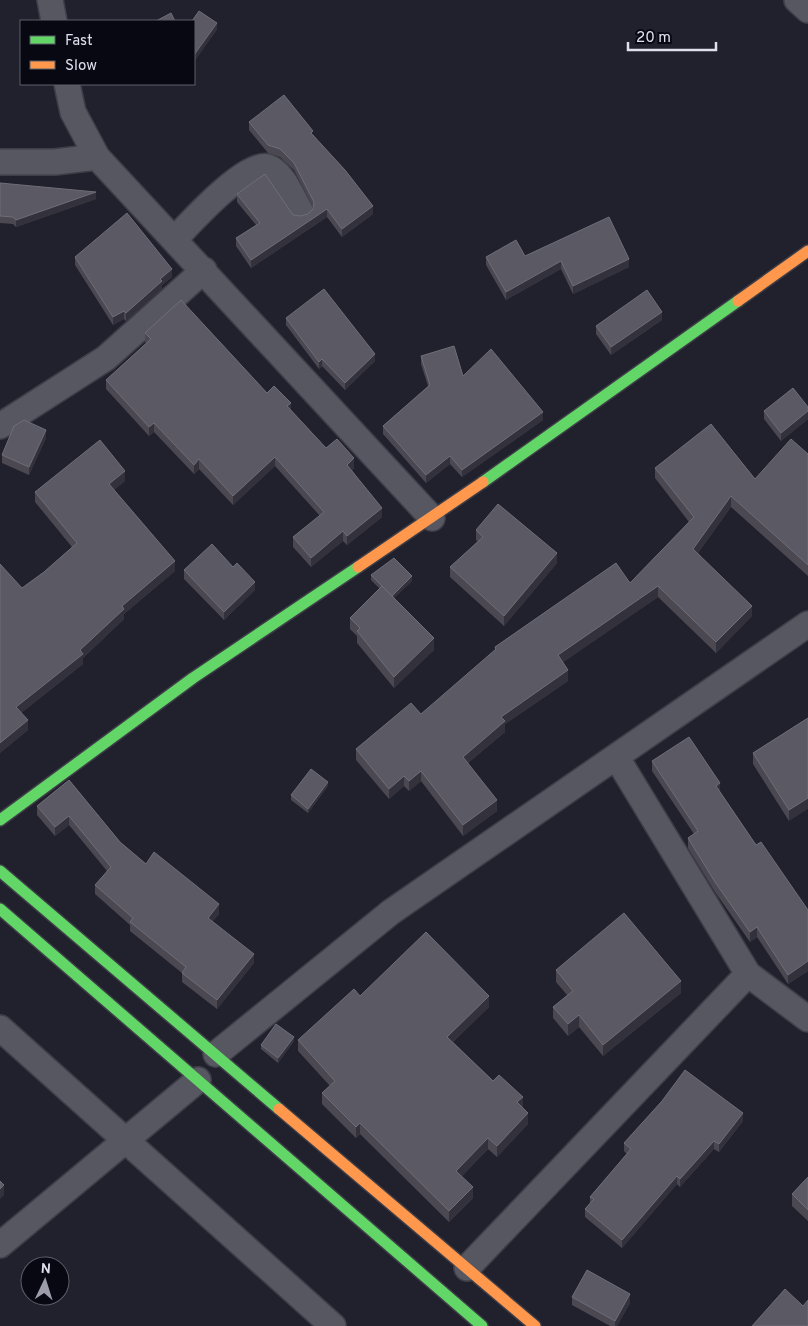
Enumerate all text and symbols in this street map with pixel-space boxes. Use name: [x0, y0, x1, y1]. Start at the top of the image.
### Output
legend: [20, 20, 195, 85]
scale bar: [628, 20, 716, 52]
text: 20 m: [636, 29, 671, 48]
text: Fast: [65, 32, 93, 51]
text: Slow: [65, 57, 97, 76]
north arrow: [20, 1256, 70, 1306]
text: N: [40, 1261, 51, 1278]

